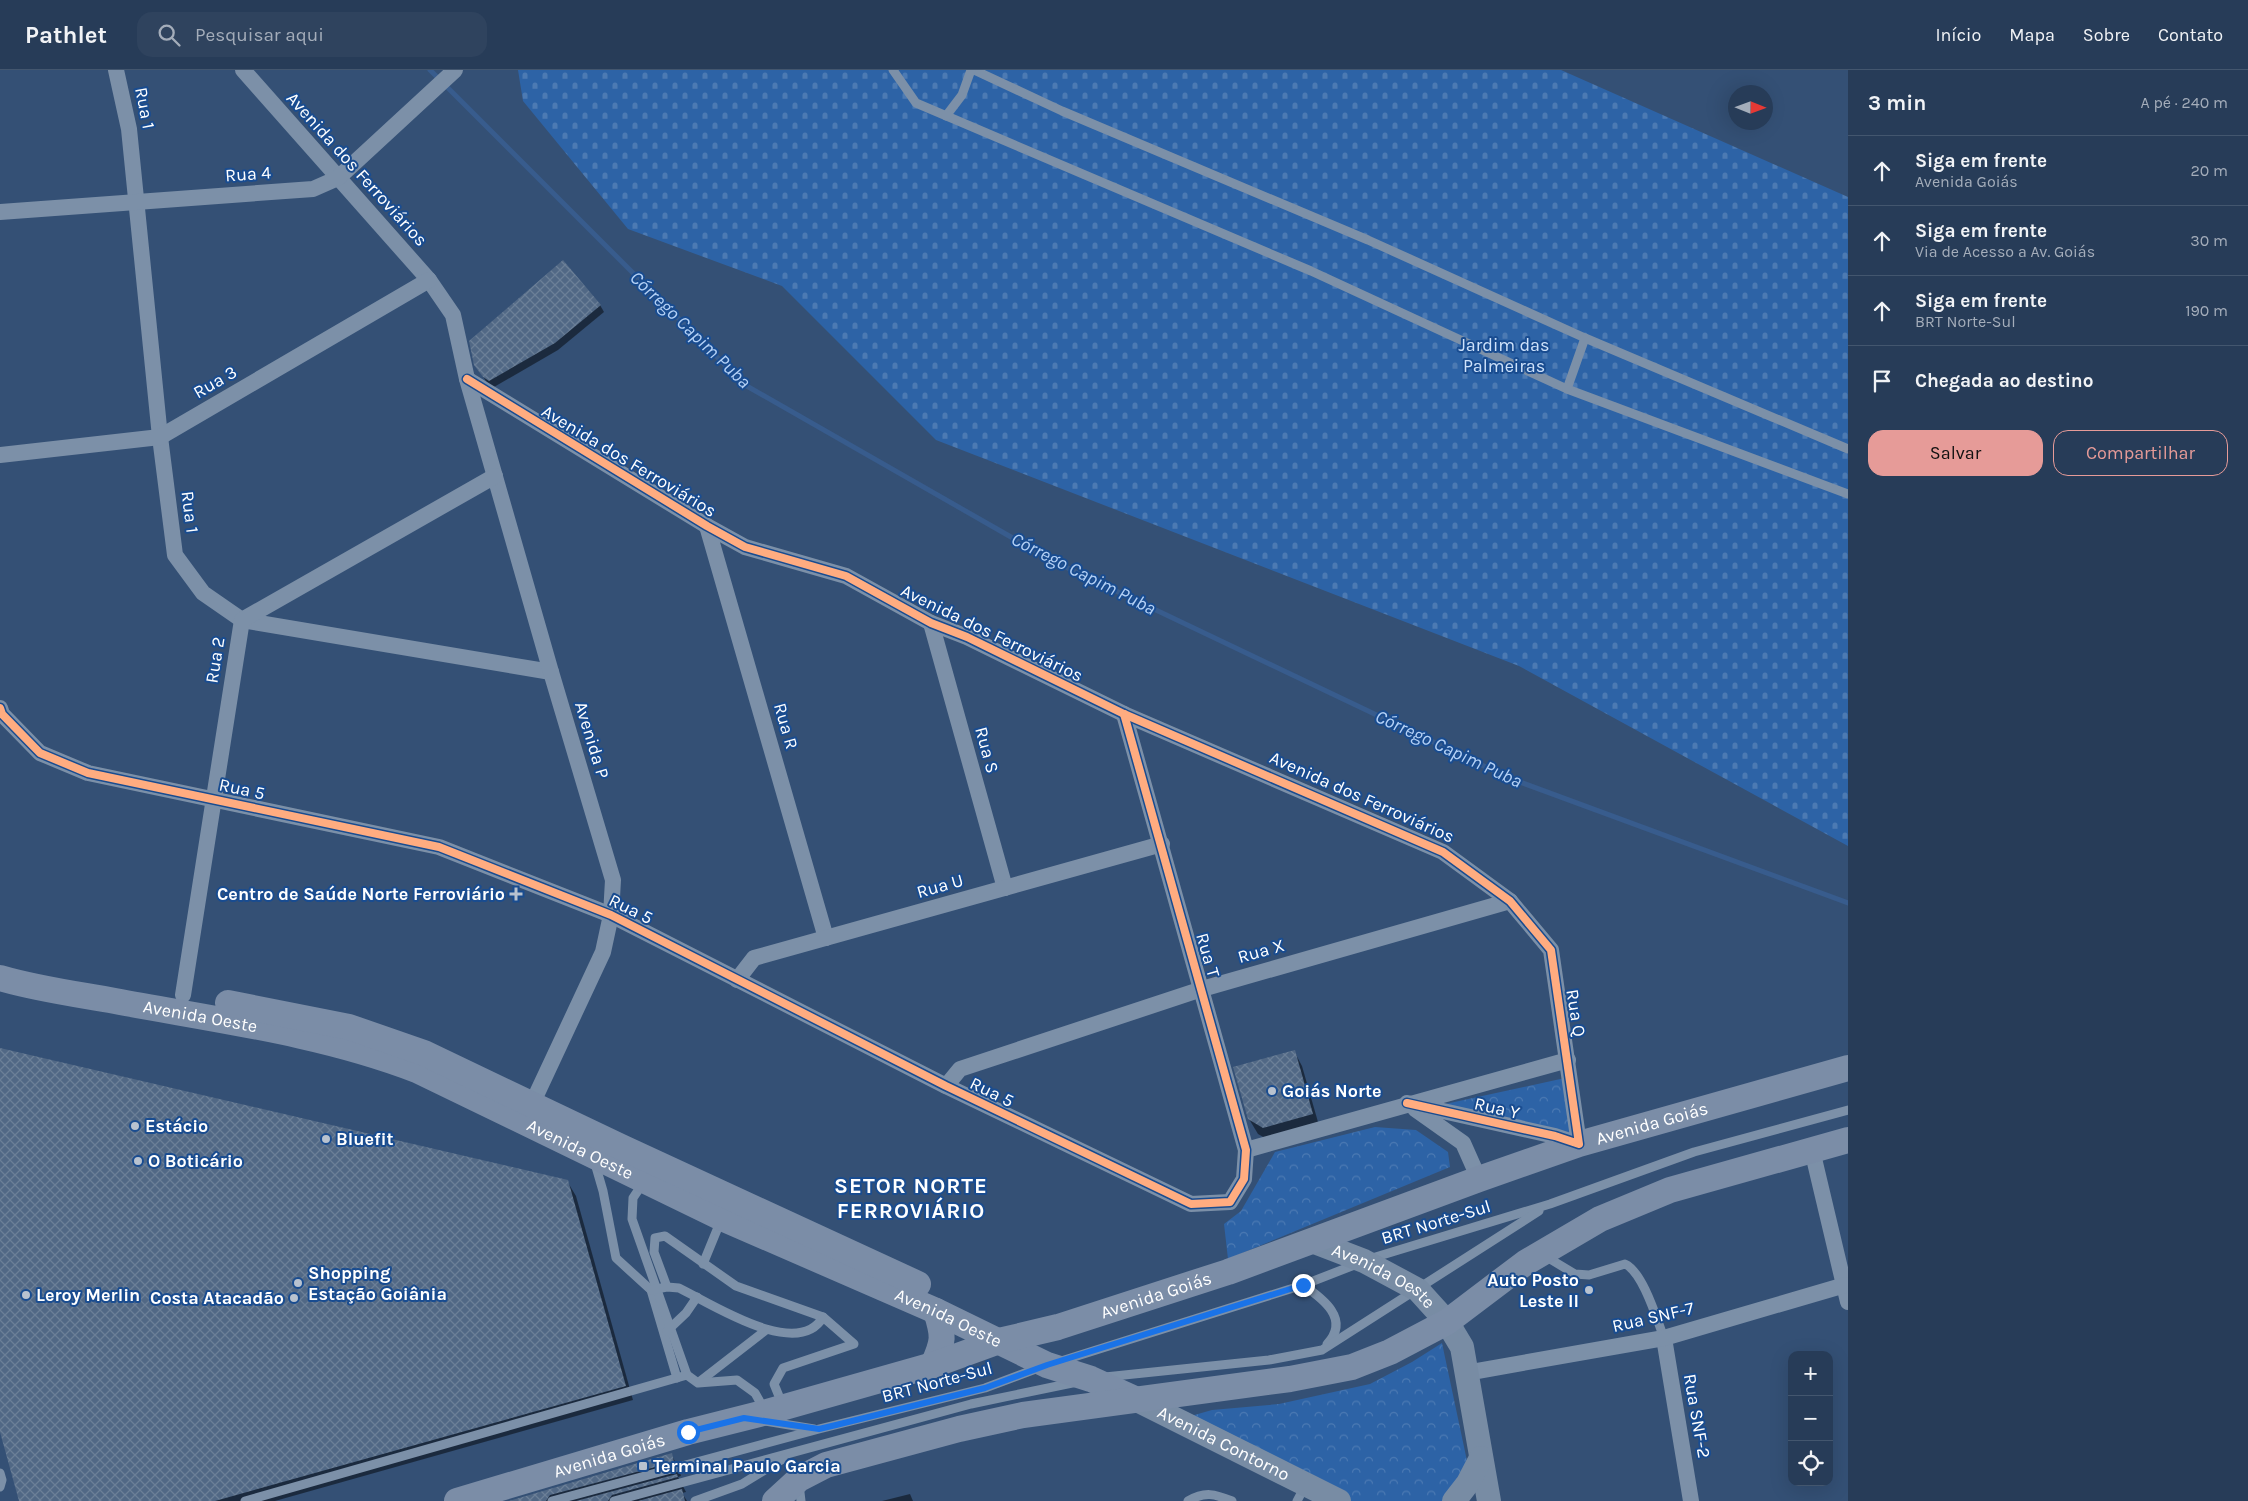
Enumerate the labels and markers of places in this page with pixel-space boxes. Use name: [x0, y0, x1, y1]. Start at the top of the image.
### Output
place label: Centro de Saúde Norte Ferroviário: [217, 883, 505, 905]
marker: Centro de Saúde Norte Ferroviário: [509, 887, 523, 901]
place label: Goiás Norte: [1282, 1080, 1382, 1102]
marker: Goiás Norte: [1266, 1085, 1278, 1097]
place label: Estácio: [145, 1115, 208, 1137]
marker: Estácio: [129, 1120, 141, 1132]
place label: Bluefit: [336, 1128, 394, 1150]
marker: Bluefit: [320, 1133, 332, 1145]
place label: O Boticário: [148, 1150, 243, 1172]
marker: O Boticário: [132, 1155, 144, 1167]
place label: Shopping Estação Goiânia: [308, 1262, 447, 1305]
place label: Auto Posto Leste II: [1487, 1269, 1579, 1312]
marker: Shopping Estação Goiânia: [292, 1277, 304, 1289]
place label: Leroy Merlin: [36, 1284, 140, 1306]
marker: Auto Posto Leste II: [1583, 1284, 1595, 1296]
place label: Costa Atacadão: [150, 1287, 284, 1309]
marker: Leroy Merlin: [20, 1289, 32, 1301]
marker: Costa Atacadão: [288, 1292, 300, 1304]
place label: Terminal Paulo Garcia: [653, 1455, 841, 1477]
marker: Terminal Paulo Garcia: [637, 1460, 649, 1472]

